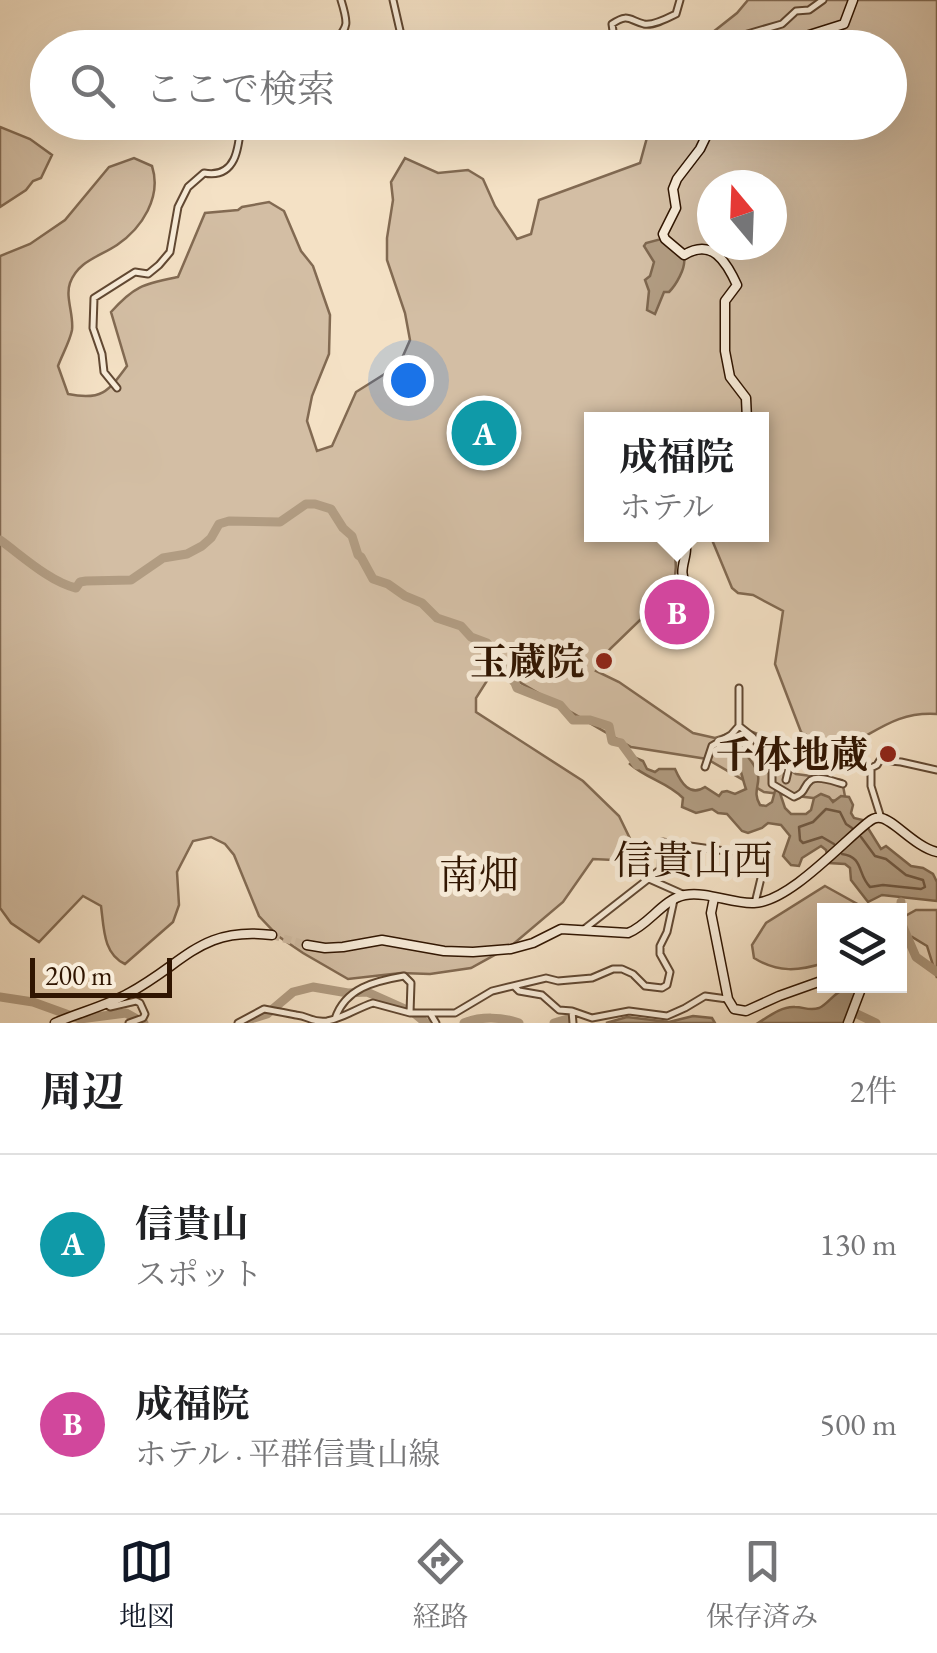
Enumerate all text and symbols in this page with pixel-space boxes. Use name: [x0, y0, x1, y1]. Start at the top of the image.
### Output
search box: [30, 30, 907, 140]
icon: search: [65, 58, 120, 113]
text: ここで検索: [145, 64, 335, 113]
north arrow: [697, 170, 787, 260]
your location: [383, 355, 434, 406]
pin: A: [452, 396, 516, 470]
popup: [584, 412, 769, 542]
text: 成福院: [619, 432, 734, 481]
text: ホテル: [619, 486, 714, 528]
pin: B: [644, 574, 710, 650]
place label: 玉蔵院: [470, 637, 584, 686]
marker: 玉蔵院: [593, 650, 615, 672]
place label: 千体地蔵: [716, 730, 868, 779]
marker: 千体地蔵: [877, 743, 899, 765]
district label: 信貴山西: [613, 834, 773, 886]
district label: 南畑: [439, 849, 519, 901]
map controls: [817, 903, 907, 993]
button: layers: [817, 903, 907, 993]
scale bar: [30, 953, 172, 998]
text: 200 m: [45, 957, 113, 993]
text: 周辺: [40, 1064, 124, 1119]
text: 2件: [850, 1070, 897, 1112]
text: 信貴山: [135, 1199, 249, 1248]
text: A: [61, 1223, 84, 1265]
text: 130 m: [820, 1223, 897, 1265]
text: スポット: [135, 1253, 263, 1295]
text: 成福院: [135, 1379, 249, 1428]
text: B: [62, 1403, 83, 1445]
text: 500 m: [820, 1403, 897, 1445]
text: ホテル · 平群信貴山線: [135, 1433, 441, 1475]
tab: 地図: [119, 1534, 175, 1634]
tab: 経路: [412, 1534, 468, 1634]
tab: 保存済み: [706, 1534, 818, 1634]

